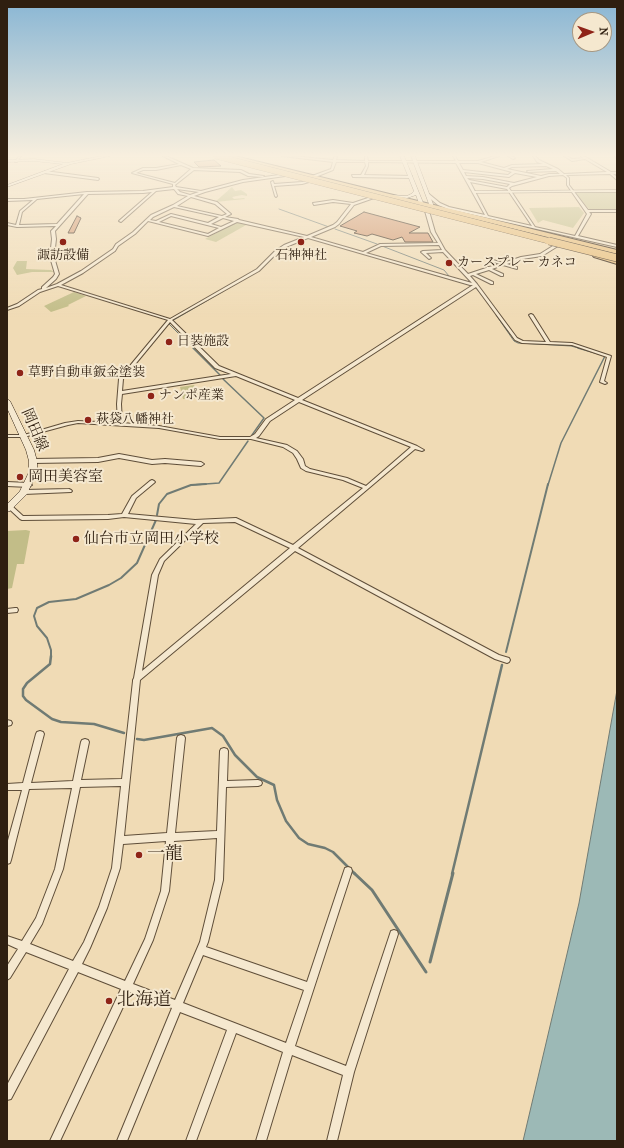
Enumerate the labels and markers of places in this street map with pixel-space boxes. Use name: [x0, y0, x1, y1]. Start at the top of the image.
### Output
marker: 諏訪設備: [58, 237, 68, 247]
marker: 石神神社: [296, 237, 306, 247]
place label: 諏訪設備: [37, 248, 89, 264]
place label: 石神神社: [275, 248, 327, 264]
place label: カースプレー カネコ: [457, 255, 577, 271]
marker: カースプレー カネコ: [444, 258, 454, 268]
place label: 日装施設: [177, 334, 229, 350]
marker: 日装施設: [164, 337, 174, 347]
place label: 草野自動車鈑金塗装: [28, 365, 145, 381]
marker: 草野自動車鈑金塗装: [15, 368, 25, 378]
place label: ナンポ産業: [159, 388, 224, 404]
marker: ナンポ産業: [146, 391, 156, 401]
place label: 萩袋八幡神社: [96, 412, 174, 428]
marker: 萩袋八幡神社: [83, 415, 93, 425]
place label: 岡田美容室: [28, 468, 103, 486]
marker: 岡田美容室: [15, 472, 25, 482]
place label: 仙台市立岡田小学校: [84, 530, 219, 548]
marker: 仙台市立岡田小学校: [71, 534, 81, 544]
place label: 一龍: [147, 844, 183, 866]
marker: 一龍: [134, 850, 144, 860]
place label: 北海道: [117, 990, 171, 1012]
marker: 北海道: [104, 996, 114, 1006]

